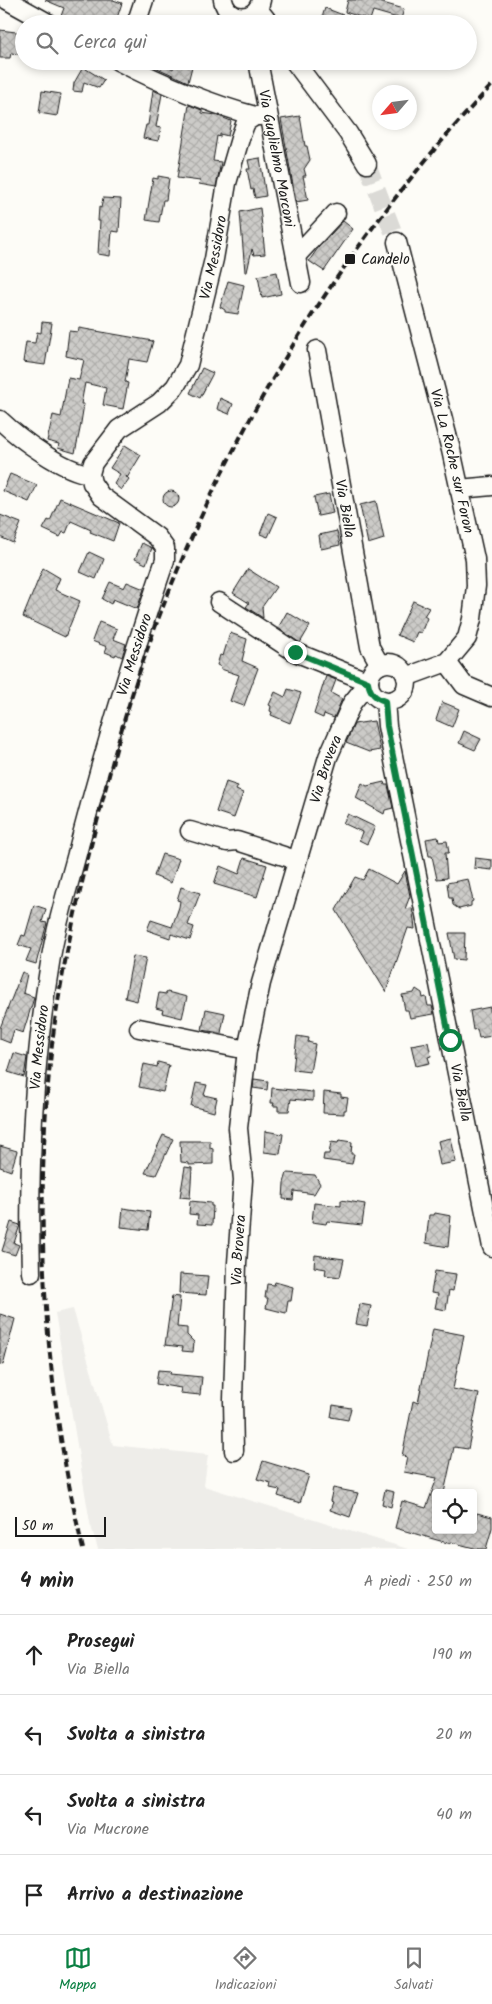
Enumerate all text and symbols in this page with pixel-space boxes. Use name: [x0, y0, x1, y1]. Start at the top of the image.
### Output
search box: [15, 15, 477, 70]
text: Cerca qui: [73, 28, 147, 58]
icon: search: [33, 29, 61, 57]
north arrow: [372, 85, 417, 130]
street label: Via Guglielmo Marconi: [251, 88, 301, 231]
street label: Via Messidoro: [193, 213, 234, 302]
place label: Candelo: [361, 248, 410, 272]
marker: Candelo: [343, 252, 357, 266]
street label: Via La Roche sur Foron: [423, 386, 480, 536]
street label: Via Biella: [327, 478, 361, 540]
street label: Via Messidoro: [111, 610, 159, 699]
route end: [284, 641, 307, 664]
street label: Via Brovera: [304, 731, 349, 806]
street label: Via Messidoro: [24, 1003, 57, 1091]
route start: [439, 1029, 462, 1052]
street label: Via Biella: [442, 1061, 477, 1124]
street label: Via Brovera: [225, 1214, 253, 1286]
map controls: [432, 1489, 477, 1534]
button: locate: [432, 1489, 477, 1534]
scale bar: [15, 1514, 106, 1537]
text: 50 m: [22, 1515, 53, 1537]
text: 4 min: [20, 1565, 74, 1598]
text: A piedi · 250 m: [364, 1569, 472, 1594]
text: Prosegui: [67, 1627, 134, 1657]
icon: ahead: [20, 1641, 48, 1669]
text: 190 m: [432, 1642, 472, 1667]
text: Via Biella: [67, 1657, 130, 1682]
text: Svolta a sinistra: [67, 1720, 205, 1750]
icon: left: [20, 1721, 48, 1749]
text: 20 m: [436, 1722, 472, 1747]
text: Svolta a sinistra: [67, 1787, 205, 1817]
icon: left: [20, 1801, 48, 1829]
text: 40 m: [436, 1802, 472, 1827]
text: Via Mucrone: [67, 1817, 149, 1842]
text: Arrivo a destinazione: [67, 1880, 243, 1910]
icon: arrive: [20, 1881, 48, 1909]
tab: Mappa: [59, 1944, 97, 1996]
tab: Indicazioni: [215, 1944, 276, 1996]
tab: Salvati: [394, 1944, 433, 1996]

